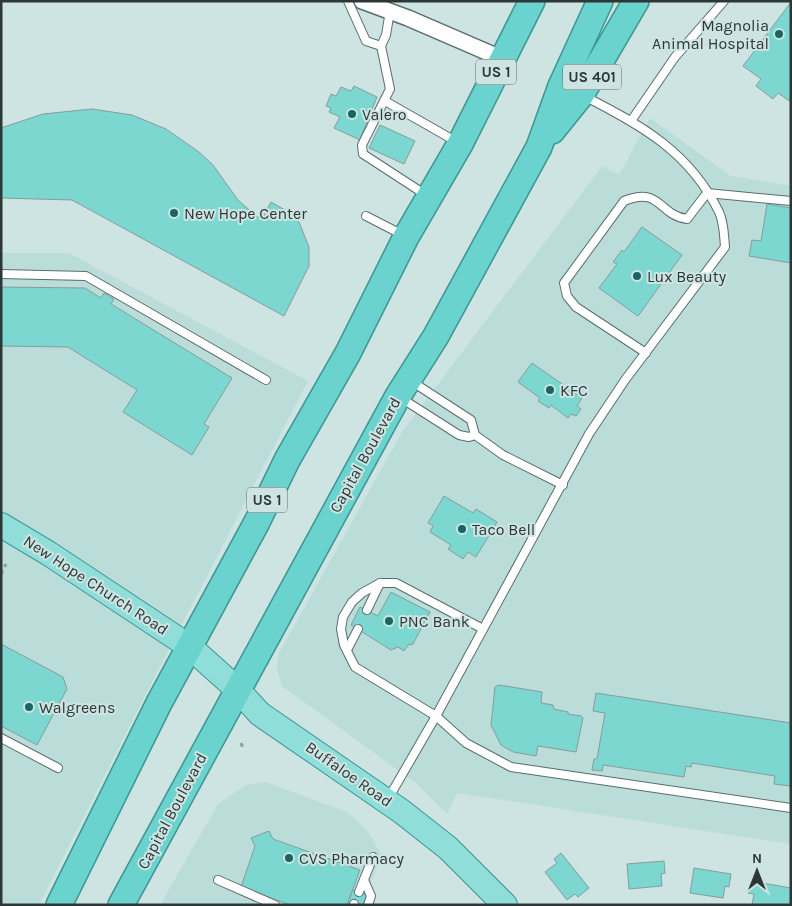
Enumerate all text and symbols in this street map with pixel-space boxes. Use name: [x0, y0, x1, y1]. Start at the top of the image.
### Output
place label: Magnolia Animal Hospital: [652, 16, 769, 53]
marker: Magnolia Animal Hospital: [773, 28, 785, 40]
road number: US 1: [476, 60, 516, 84]
road number: US 401: [563, 64, 621, 90]
place label: Valero: [362, 105, 407, 124]
marker: Valero: [346, 108, 358, 120]
place label: New Hope Center: [184, 204, 307, 223]
marker: New Hope Center: [168, 207, 180, 219]
place label: Lux Beauty: [647, 267, 727, 286]
marker: Lux Beauty: [631, 270, 643, 282]
place label: KFC: [560, 381, 588, 400]
marker: KFC: [544, 384, 556, 396]
street label: Capital Boulevard: [325, 394, 405, 516]
road number: US 1: [247, 488, 287, 512]
place label: Taco Bell: [472, 520, 535, 539]
marker: Taco Bell: [456, 523, 468, 535]
street label: New Hope Church Road: [20, 531, 172, 639]
place label: PNC Bank: [399, 612, 470, 631]
marker: PNC Bank: [383, 615, 395, 627]
place label: Walgreens: [39, 698, 115, 717]
marker: Walgreens: [23, 701, 35, 713]
street label: Buffaloe Road: [302, 737, 396, 811]
street label: Capital Boulevard: [133, 750, 211, 872]
north arrow: [732, 846, 782, 896]
place label: CVS Pharmacy: [299, 849, 404, 868]
text: N: [752, 850, 762, 867]
marker: CVS Pharmacy: [283, 852, 295, 864]

